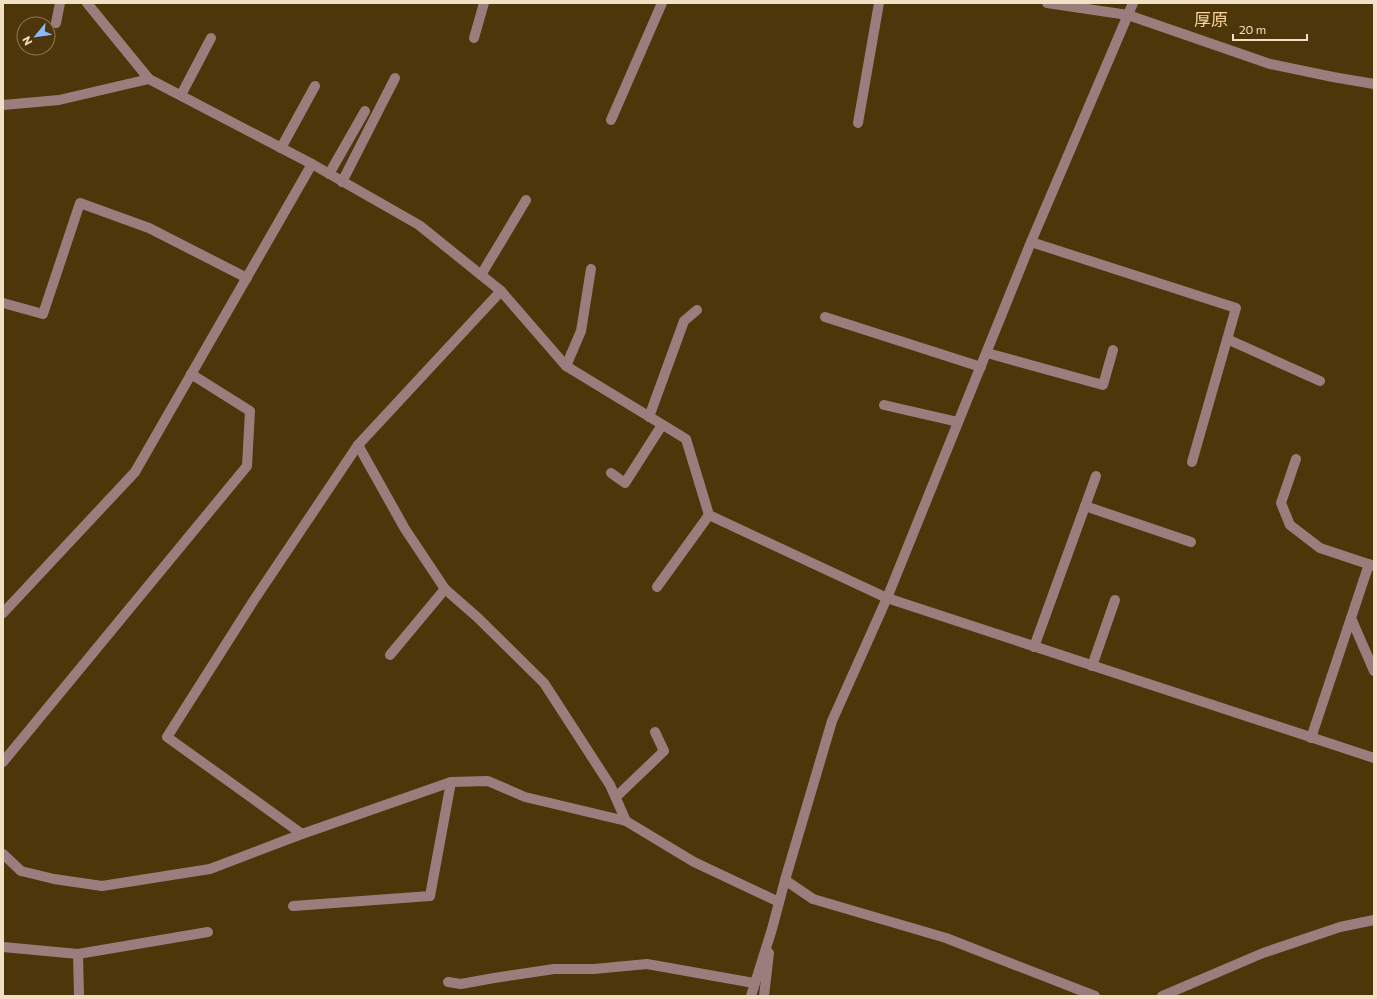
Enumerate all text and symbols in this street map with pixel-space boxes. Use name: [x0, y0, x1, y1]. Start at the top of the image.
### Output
district label: 厚原: [1194, 9, 1228, 30]
north arrow: [16, 16, 56, 56]
scale bar: [1233, 16, 1307, 42]
text: 20 m: [1239, 22, 1266, 36]
text: N: [19, 34, 35, 48]

